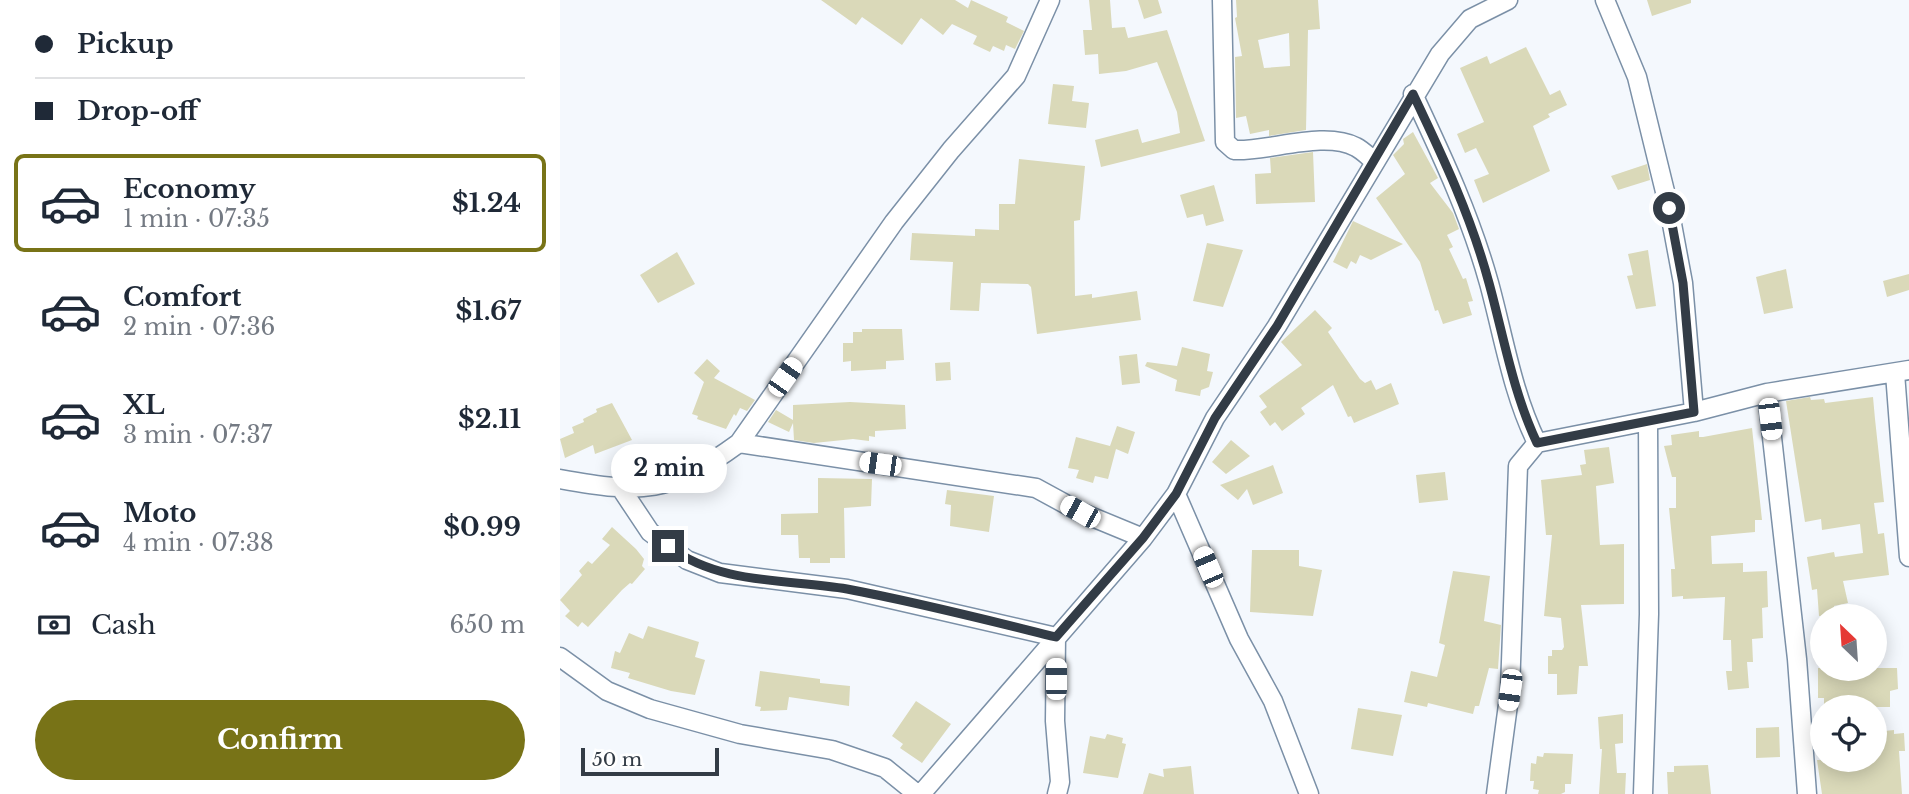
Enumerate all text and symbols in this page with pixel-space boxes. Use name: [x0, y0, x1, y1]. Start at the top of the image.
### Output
text: Pickup: [77, 28, 174, 60]
text: Drop-off: [77, 95, 198, 127]
icon: car: [39, 172, 102, 235]
text: Economy: [123, 173, 256, 205]
text: $1.24: [452, 187, 521, 219]
route start: [1653, 192, 1685, 224]
text: 1 min · 07:35: [123, 205, 270, 233]
icon: car: [39, 280, 102, 343]
text: Comfort: [123, 281, 241, 313]
text: $1.67: [456, 295, 521, 327]
text: 2 min · 07:36: [123, 313, 275, 341]
car: [765, 354, 806, 400]
icon: car: [39, 388, 102, 451]
text: XL: [123, 389, 165, 421]
car: [1758, 397, 1783, 441]
text: $2.11: [458, 403, 521, 435]
text: 3 min · 07:37: [123, 421, 272, 449]
callout: 2 min: [610, 444, 726, 494]
car: [858, 451, 903, 477]
text: 2 min: [633, 454, 705, 482]
car: [1057, 493, 1104, 531]
icon: car: [39, 496, 102, 559]
text: Moto: [123, 497, 196, 529]
text: $0.99: [443, 511, 521, 543]
text: 4 min · 07:38: [123, 529, 274, 557]
route end: [652, 530, 684, 562]
car: [1191, 544, 1226, 590]
north arrow: [1810, 604, 1886, 681]
map controls: [1810, 604, 1887, 772]
icon: cash: [35, 606, 73, 644]
text: Cash: [91, 609, 156, 641]
text: 650 m: [449, 611, 525, 639]
car: [1046, 658, 1067, 700]
car: [1497, 668, 1524, 712]
button: locate: [1810, 695, 1887, 772]
button: Confirm: [35, 700, 525, 780]
scale bar: [581, 745, 719, 777]
text: 50 m: [592, 748, 642, 771]

